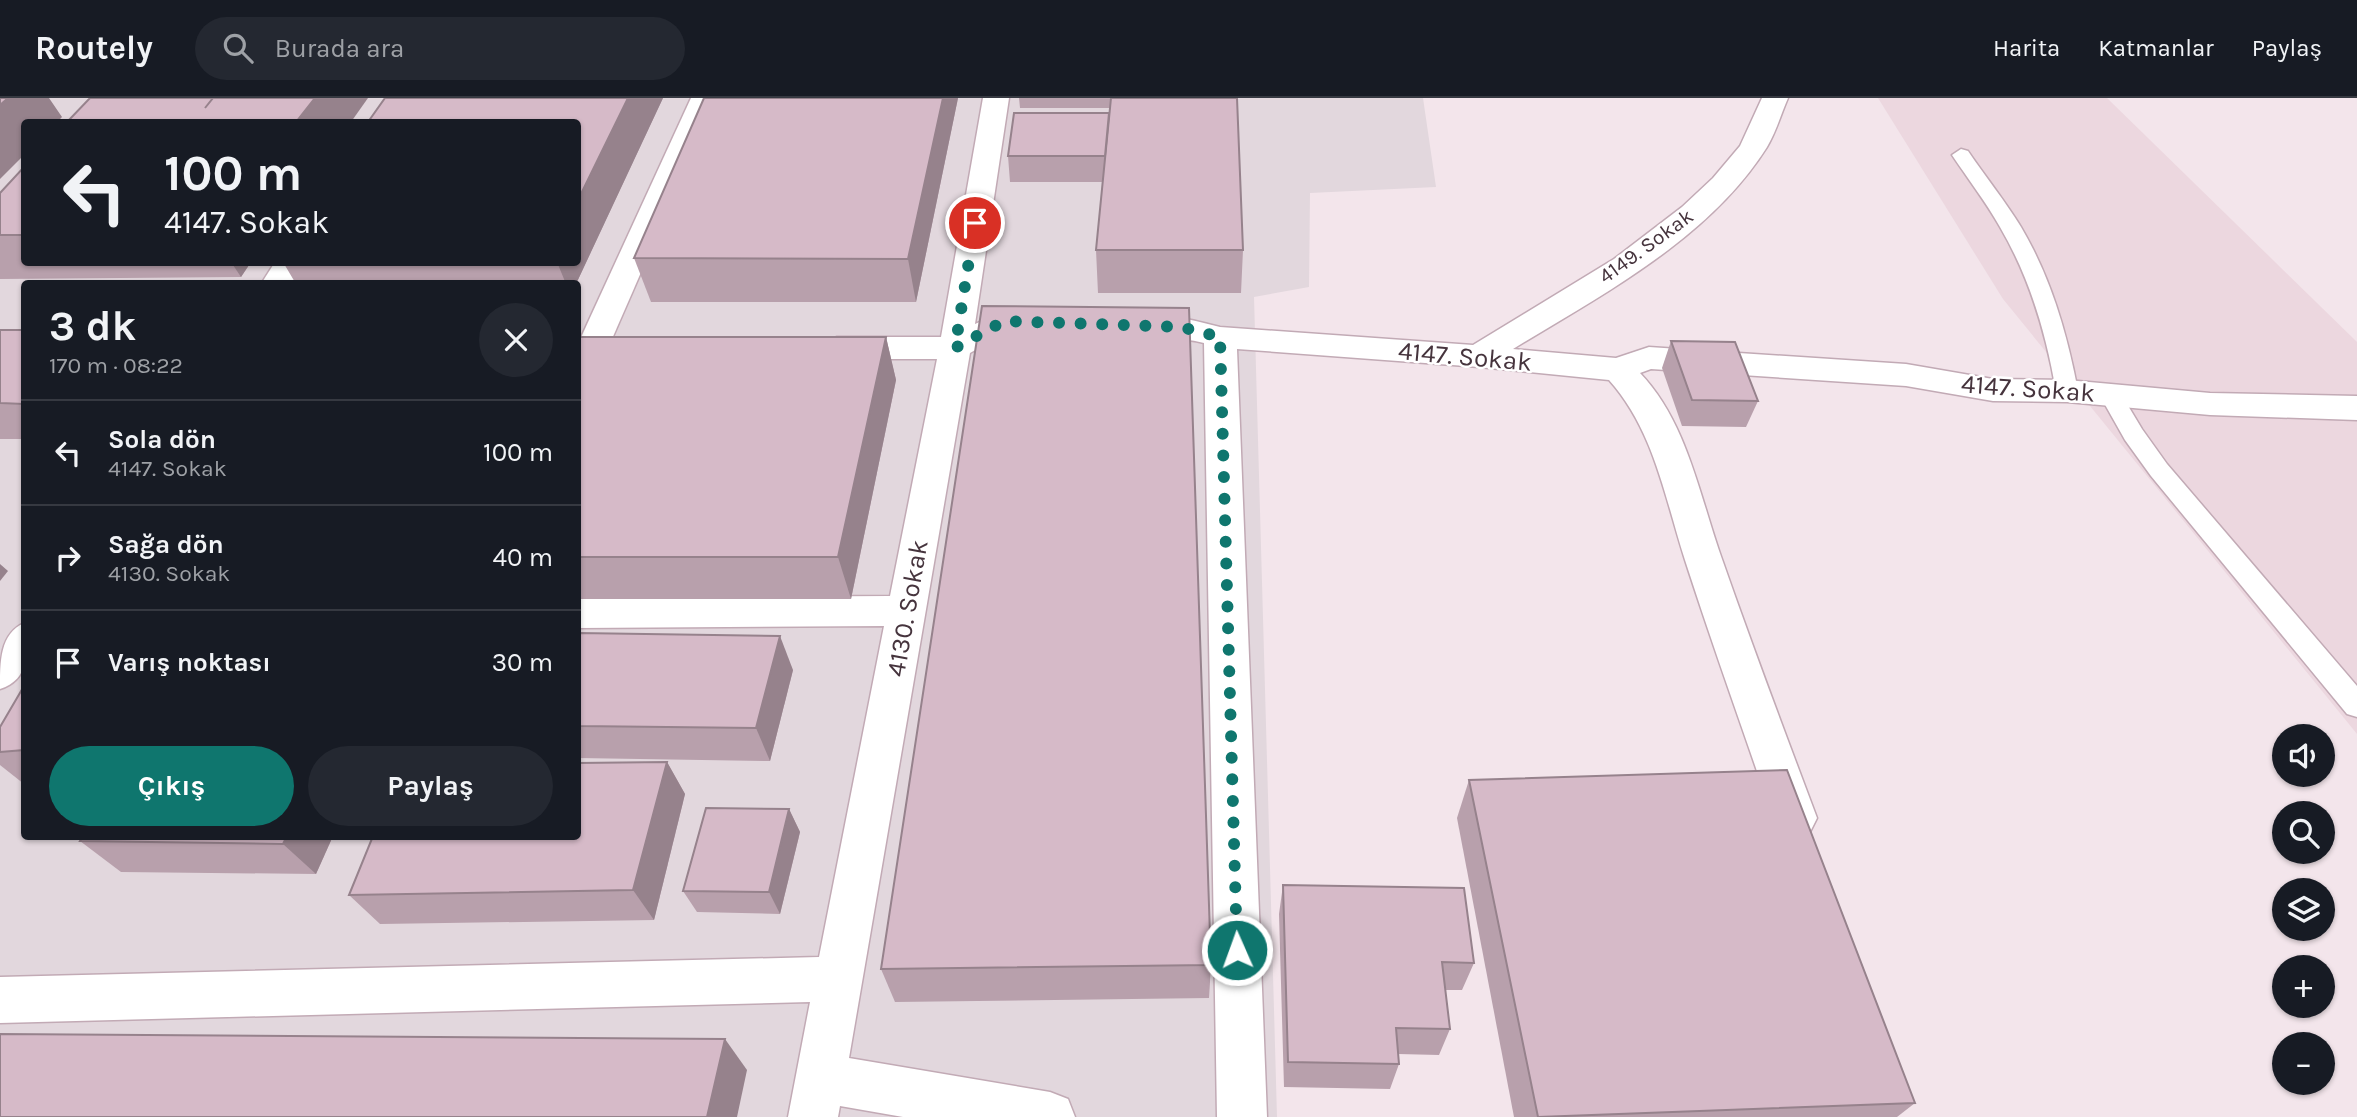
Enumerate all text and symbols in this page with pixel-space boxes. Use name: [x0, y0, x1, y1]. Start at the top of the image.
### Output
search box: [195, 17, 685, 80]
text: Routely: [35, 29, 153, 67]
icon: search: [219, 29, 257, 67]
text: Burada ara: [275, 33, 404, 64]
text: Harita: [1993, 34, 2060, 62]
text: Katmanlar: [2098, 34, 2214, 62]
text: Paylaş: [2252, 34, 2322, 62]
text: 100 m: [164, 145, 302, 202]
icon: left: [49, 147, 140, 238]
pin: [945, 193, 1005, 253]
text: 4147. Sokak: [164, 204, 329, 241]
icon: arrive: [956, 204, 994, 242]
street label: 4149. Sokak: [1594, 204, 1698, 288]
text: 3 dk: [49, 301, 136, 351]
button: close: [479, 303, 553, 377]
street label: 4147. Sokak: [1397, 335, 1533, 378]
text: 170 m · 08:22: [49, 352, 183, 379]
street label: 4147. Sokak: [1960, 368, 2096, 409]
text: Sola dön: [108, 424, 216, 455]
icon: left: [49, 434, 87, 472]
text: 100 m: [483, 437, 553, 468]
text: 4147. Sokak: [108, 455, 227, 482]
text: Sağa dön: [108, 529, 224, 560]
street label: 4130. Sokak: [880, 537, 935, 679]
icon: right: [49, 539, 87, 577]
text: 40 m: [493, 542, 553, 573]
text: 4130. Sokak: [108, 560, 230, 587]
icon: arrive: [49, 644, 87, 682]
text: Varış noktası: [108, 647, 271, 678]
text: 30 m: [492, 647, 553, 678]
map controls: [2272, 724, 2335, 1095]
button: sound: [2272, 724, 2335, 787]
button: Çıkış: [49, 746, 294, 826]
button: Paylaş: [308, 746, 553, 826]
button: search: [2272, 801, 2335, 864]
button: layers: [2272, 878, 2335, 941]
position arrow: [1200, 913, 1274, 987]
button: +: [2272, 955, 2335, 1018]
button: −: [2272, 1032, 2335, 1095]

